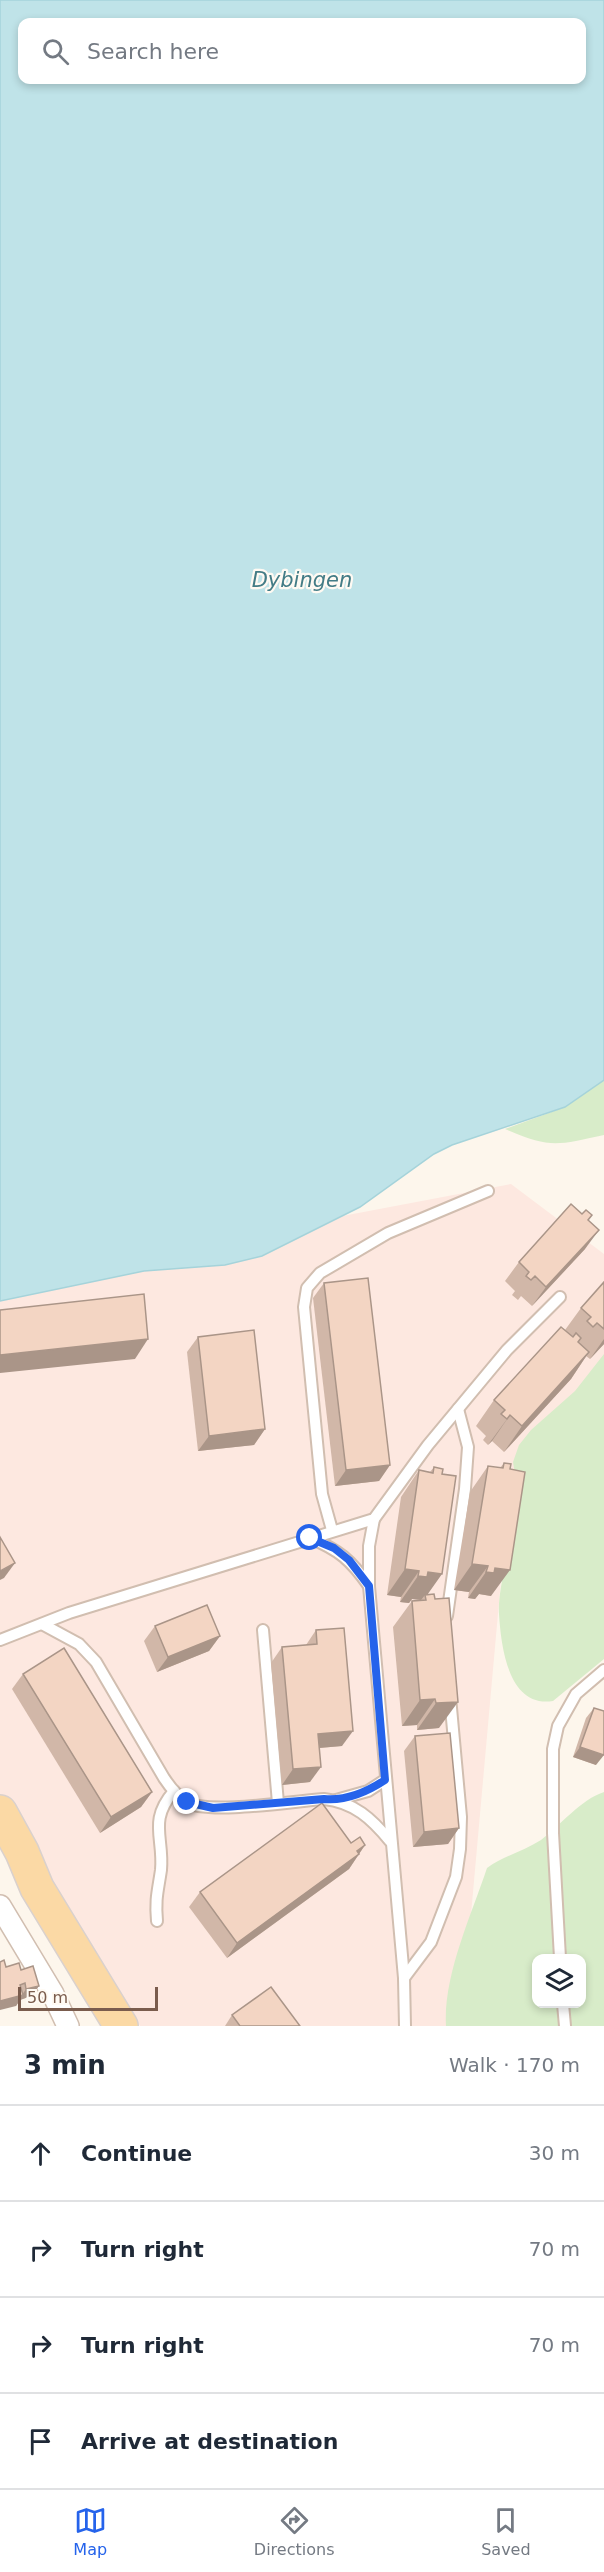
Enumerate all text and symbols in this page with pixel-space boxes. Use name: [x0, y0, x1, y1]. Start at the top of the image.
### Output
search box: [18, 18, 586, 84]
icon: search: [39, 35, 72, 68]
text: Search here: [87, 39, 219, 64]
water label: Dybingen: [252, 568, 352, 592]
route start: [296, 1524, 322, 1550]
route end: [173, 1788, 199, 1814]
map controls: [532, 1954, 586, 2008]
button: layers: [532, 1954, 586, 2008]
scale bar: [18, 1984, 158, 2012]
text: 50 m: [27, 1988, 68, 2007]
text: 3 min: [24, 2050, 106, 2080]
text: Walk · 170 m: [449, 2053, 580, 2077]
icon: ahead: [24, 2137, 57, 2170]
text: Continue: [81, 2141, 192, 2166]
text: 30 m: [529, 2141, 580, 2165]
icon: right: [24, 2233, 57, 2266]
text: Turn right: [81, 2237, 204, 2262]
text: 70 m: [529, 2237, 580, 2261]
icon: right: [24, 2329, 57, 2362]
text: Turn right: [81, 2333, 204, 2358]
text: 70 m: [529, 2333, 580, 2357]
icon: arrive: [24, 2425, 57, 2458]
text: Arrive at destination: [81, 2429, 338, 2454]
tab: Map: [73, 2504, 107, 2559]
tab: Directions: [254, 2504, 334, 2559]
tab: Saved: [481, 2504, 531, 2559]

